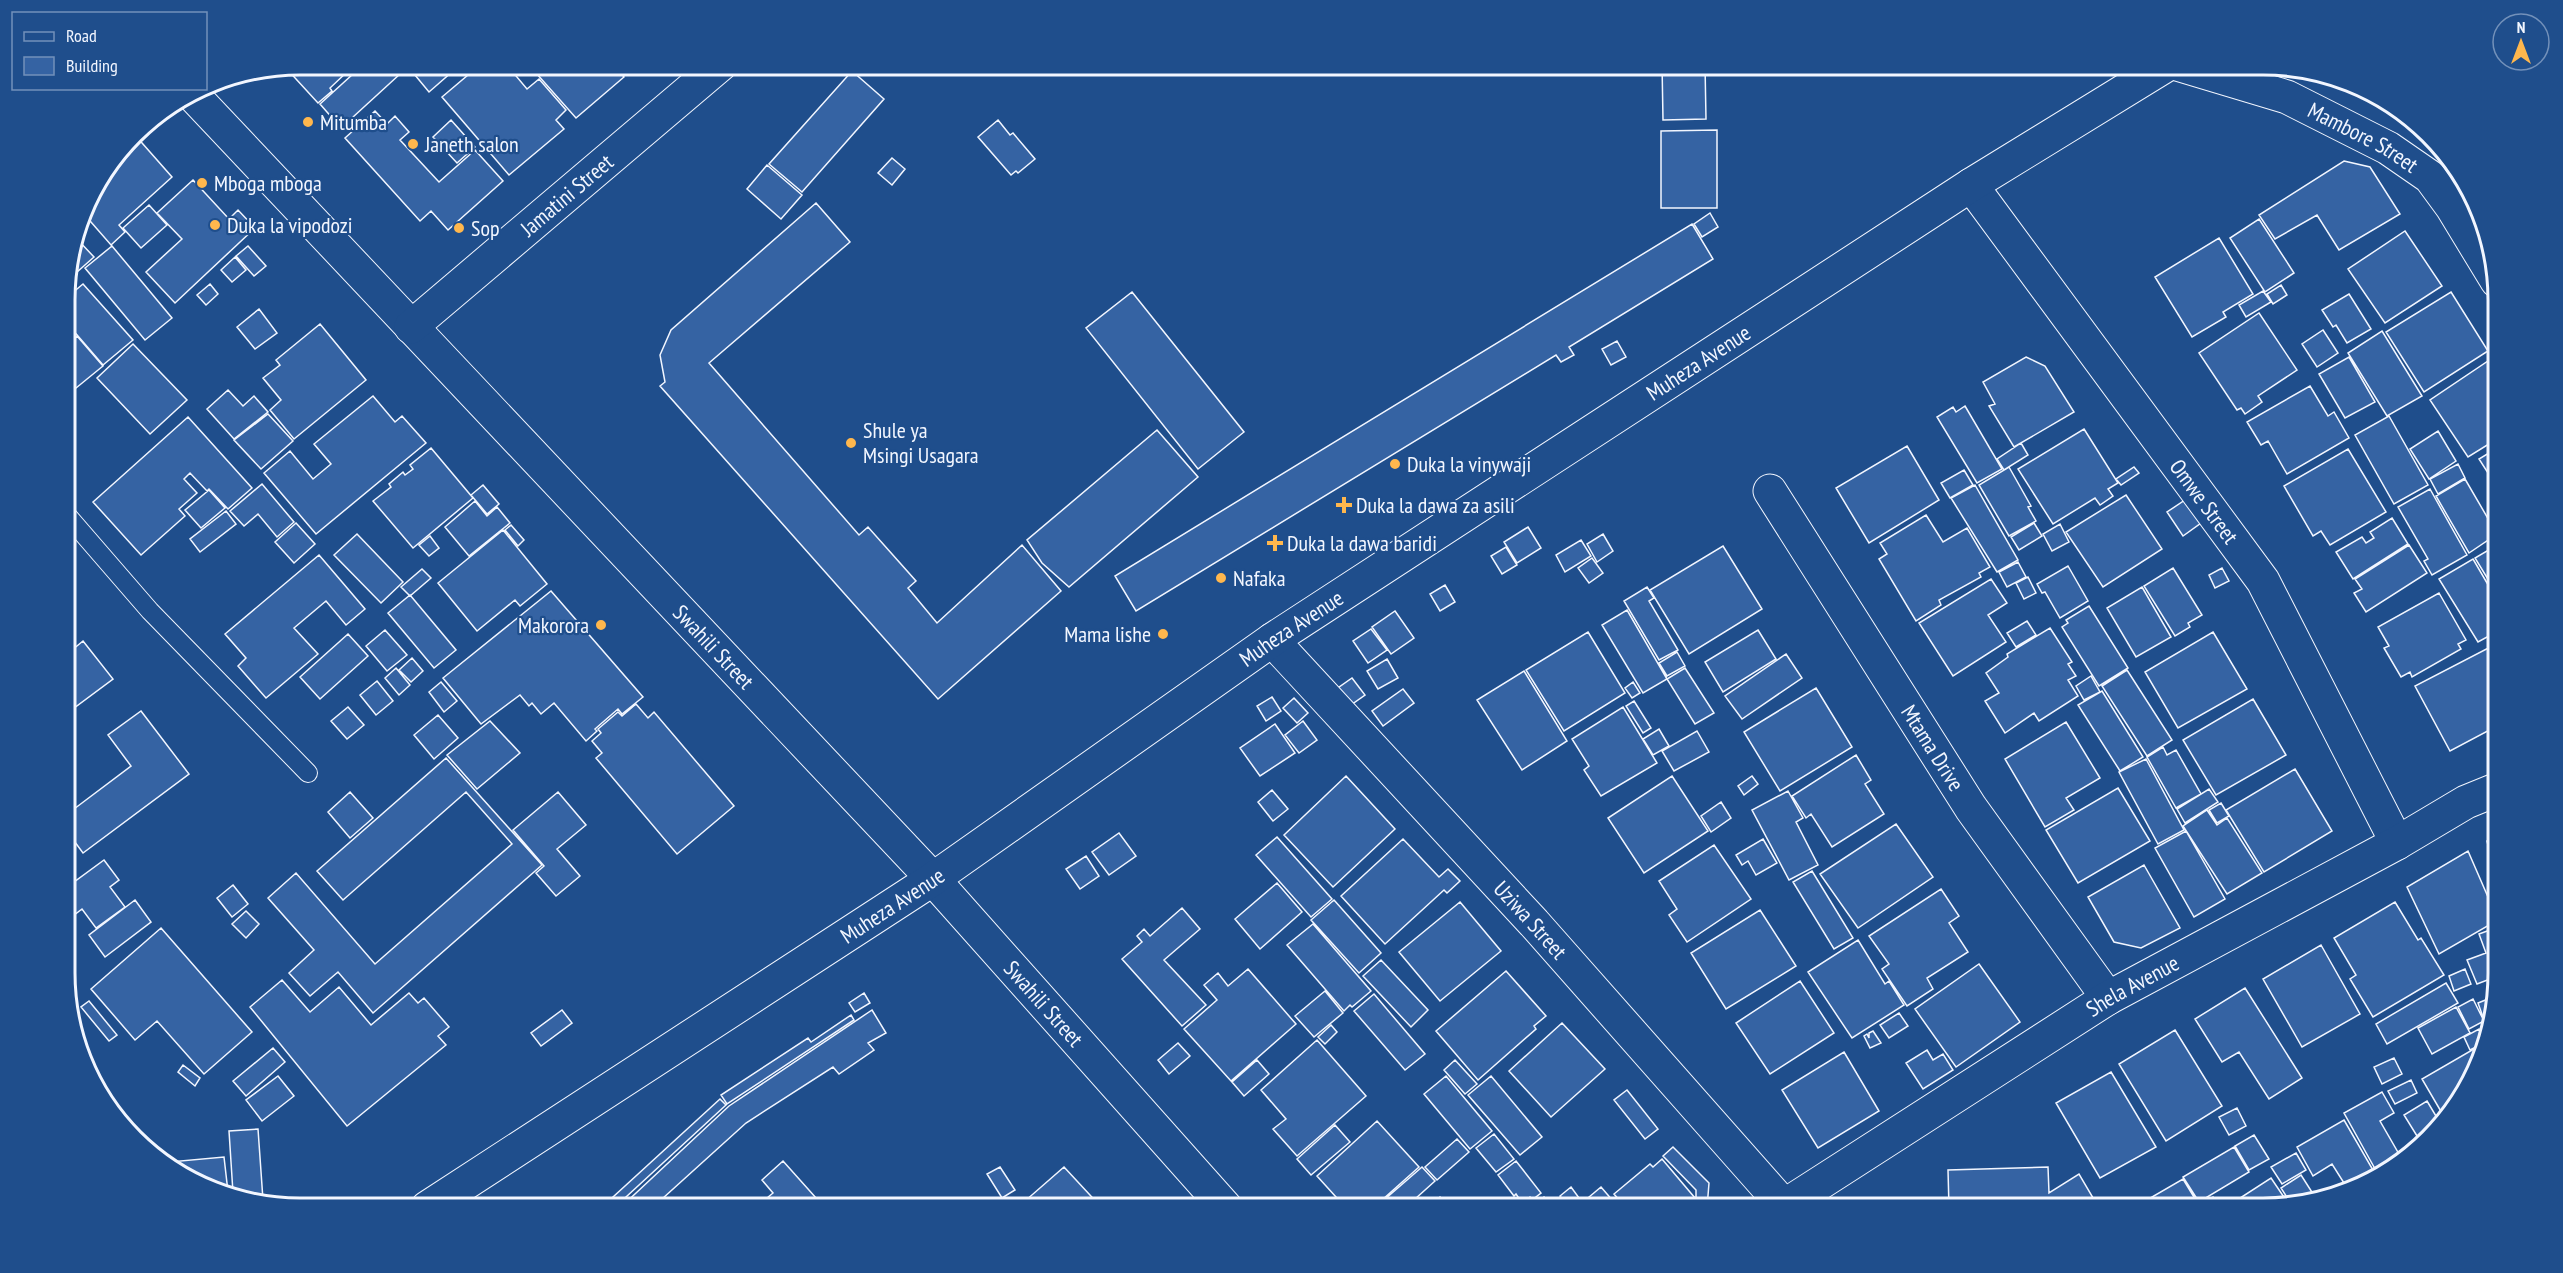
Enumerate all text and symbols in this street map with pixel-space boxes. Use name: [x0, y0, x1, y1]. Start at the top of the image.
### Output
legend: [12, 12, 207, 90]
north arrow: [2491, 12, 2551, 72]
text: N: [2517, 17, 2525, 37]
text: Road: [66, 24, 97, 47]
text: Building: [66, 54, 118, 77]
street label: Mambore Street: [2303, 96, 2424, 179]
place label: Mitumba: [320, 108, 387, 136]
marker: Mitumba: [301, 115, 315, 129]
place label: Janeth salon: [424, 130, 519, 158]
marker: Janeth salon: [406, 137, 420, 151]
street label: Jamatini Street: [514, 148, 619, 243]
place label: Mboga mboga: [214, 169, 322, 197]
marker: Mboga mboga: [195, 176, 209, 190]
place label: Duka la vipodozi: [227, 211, 352, 239]
place label: Sop: [471, 214, 500, 242]
marker: Duka la vipodozi: [208, 218, 222, 232]
marker: Sop: [452, 221, 466, 235]
street label: Muheza Avenue: [1641, 318, 1756, 407]
place label: Shule ya Msingi Usagara: [863, 416, 979, 469]
marker: Shule ya Msingi Usagara: [844, 436, 858, 450]
place label: Duka la vinywaji: [1407, 450, 1531, 478]
street label: Omwe Street: [2164, 453, 2245, 549]
marker: Duka la vinywaji: [1388, 457, 1402, 471]
place label: Duka la dawa za asili: [1356, 491, 1515, 519]
marker: Duka la dawa za asili: [1337, 498, 1351, 512]
place label: Duka la dawa baridi: [1287, 529, 1437, 557]
marker: Duka la dawa baridi: [1268, 536, 1282, 550]
place label: Nafaka: [1233, 564, 1285, 592]
marker: Nafaka: [1214, 571, 1228, 585]
street label: Muheza Avenue: [1234, 584, 1348, 673]
street label: Swahili Street: [667, 599, 760, 695]
place label: Makorora: [518, 611, 589, 639]
marker: Makorora: [594, 618, 608, 632]
place label: Mama lishe: [1064, 620, 1151, 648]
marker: Mama lishe: [1156, 627, 1170, 641]
street label: Mtama Drive: [1895, 699, 1971, 796]
street label: Muheza Avenue: [835, 861, 950, 950]
street label: Uziwa Street: [1488, 875, 1573, 965]
street label: Shela Avenue: [2081, 949, 2184, 1023]
street label: Swahili Street: [998, 955, 1089, 1052]

